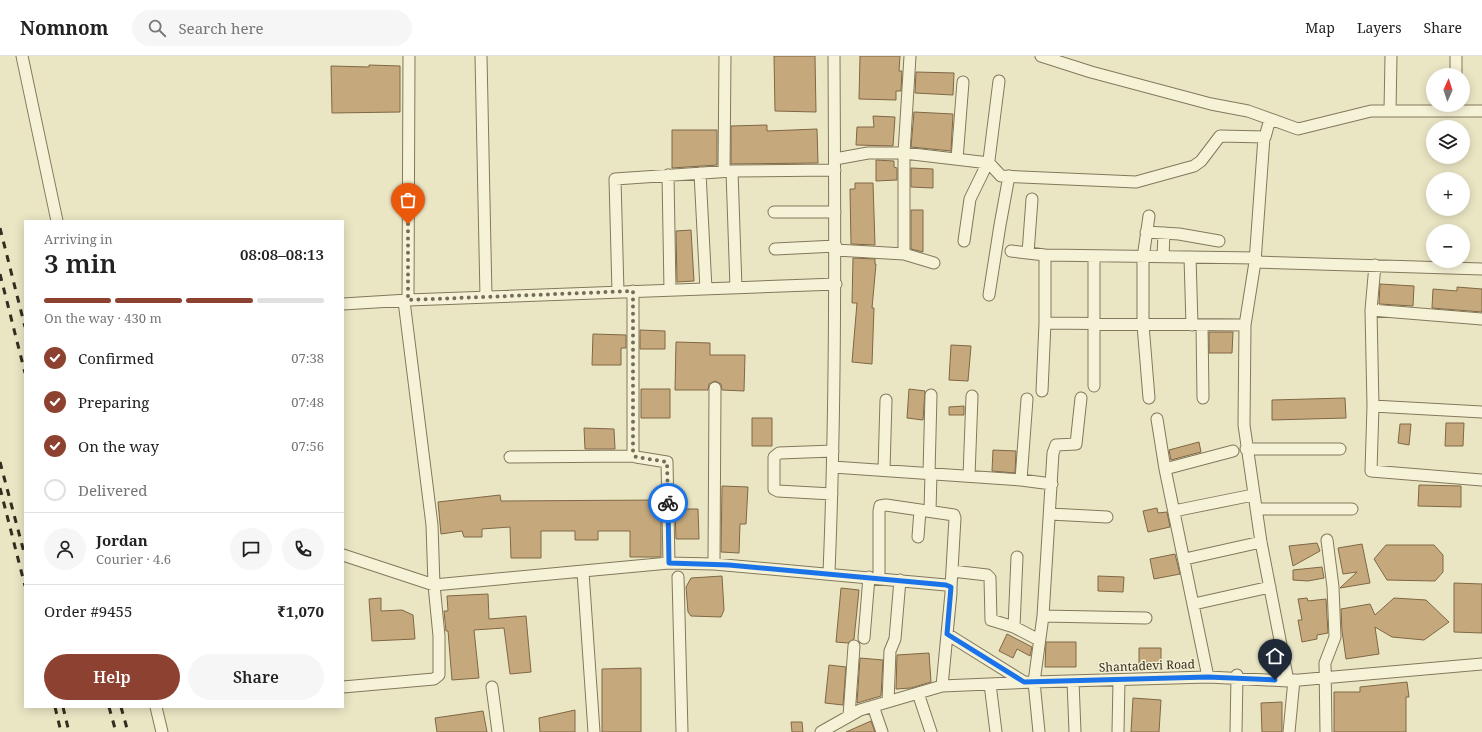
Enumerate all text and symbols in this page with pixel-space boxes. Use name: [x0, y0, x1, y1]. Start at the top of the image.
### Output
search box: [132, 10, 412, 46]
text: Nomnom: [20, 15, 108, 41]
icon: search: [146, 17, 168, 39]
text: Search here: [178, 18, 264, 38]
text: Map: [1305, 18, 1335, 37]
text: Layers: [1357, 18, 1402, 37]
text: Share: [1424, 18, 1462, 37]
north arrow: [1426, 68, 1470, 112]
map controls: [1426, 68, 1470, 268]
button: layers: [1426, 120, 1470, 164]
button: +: [1426, 172, 1470, 216]
pin: [391, 183, 425, 224]
icon: bag: [397, 189, 419, 211]
button: −: [1426, 224, 1470, 268]
text: Arriving in: [44, 230, 113, 248]
text: 08:08–08:13: [240, 244, 324, 264]
text: 3 min: [44, 245, 117, 281]
text: On the way · 430 m: [44, 309, 162, 327]
icon: check: [44, 347, 66, 369]
text: Confirmed: [78, 348, 154, 368]
text: 07:38: [291, 349, 324, 367]
icon: check: [44, 391, 66, 413]
text: Preparing: [78, 392, 149, 412]
text: 07:48: [291, 393, 324, 411]
icon: check: [44, 435, 66, 457]
text: On the way: [78, 436, 159, 456]
text: 07:56: [291, 437, 324, 455]
text: Delivered: [78, 480, 147, 500]
courier: [648, 483, 688, 523]
icon: bike: [657, 492, 679, 514]
button: person: [44, 528, 86, 570]
button: chat: [230, 528, 272, 570]
button: phone: [282, 528, 324, 570]
text: Jordan: [96, 530, 148, 550]
text: Courier · 4.6: [96, 550, 171, 568]
text: Order #9455: [44, 601, 132, 621]
text: ₹1,070: [277, 601, 324, 621]
pin: [1258, 639, 1292, 680]
icon: home: [1264, 645, 1286, 667]
button: Help: [44, 654, 180, 700]
button: Share: [188, 654, 324, 700]
street label: Shantadevi Road: [1099, 655, 1196, 676]

